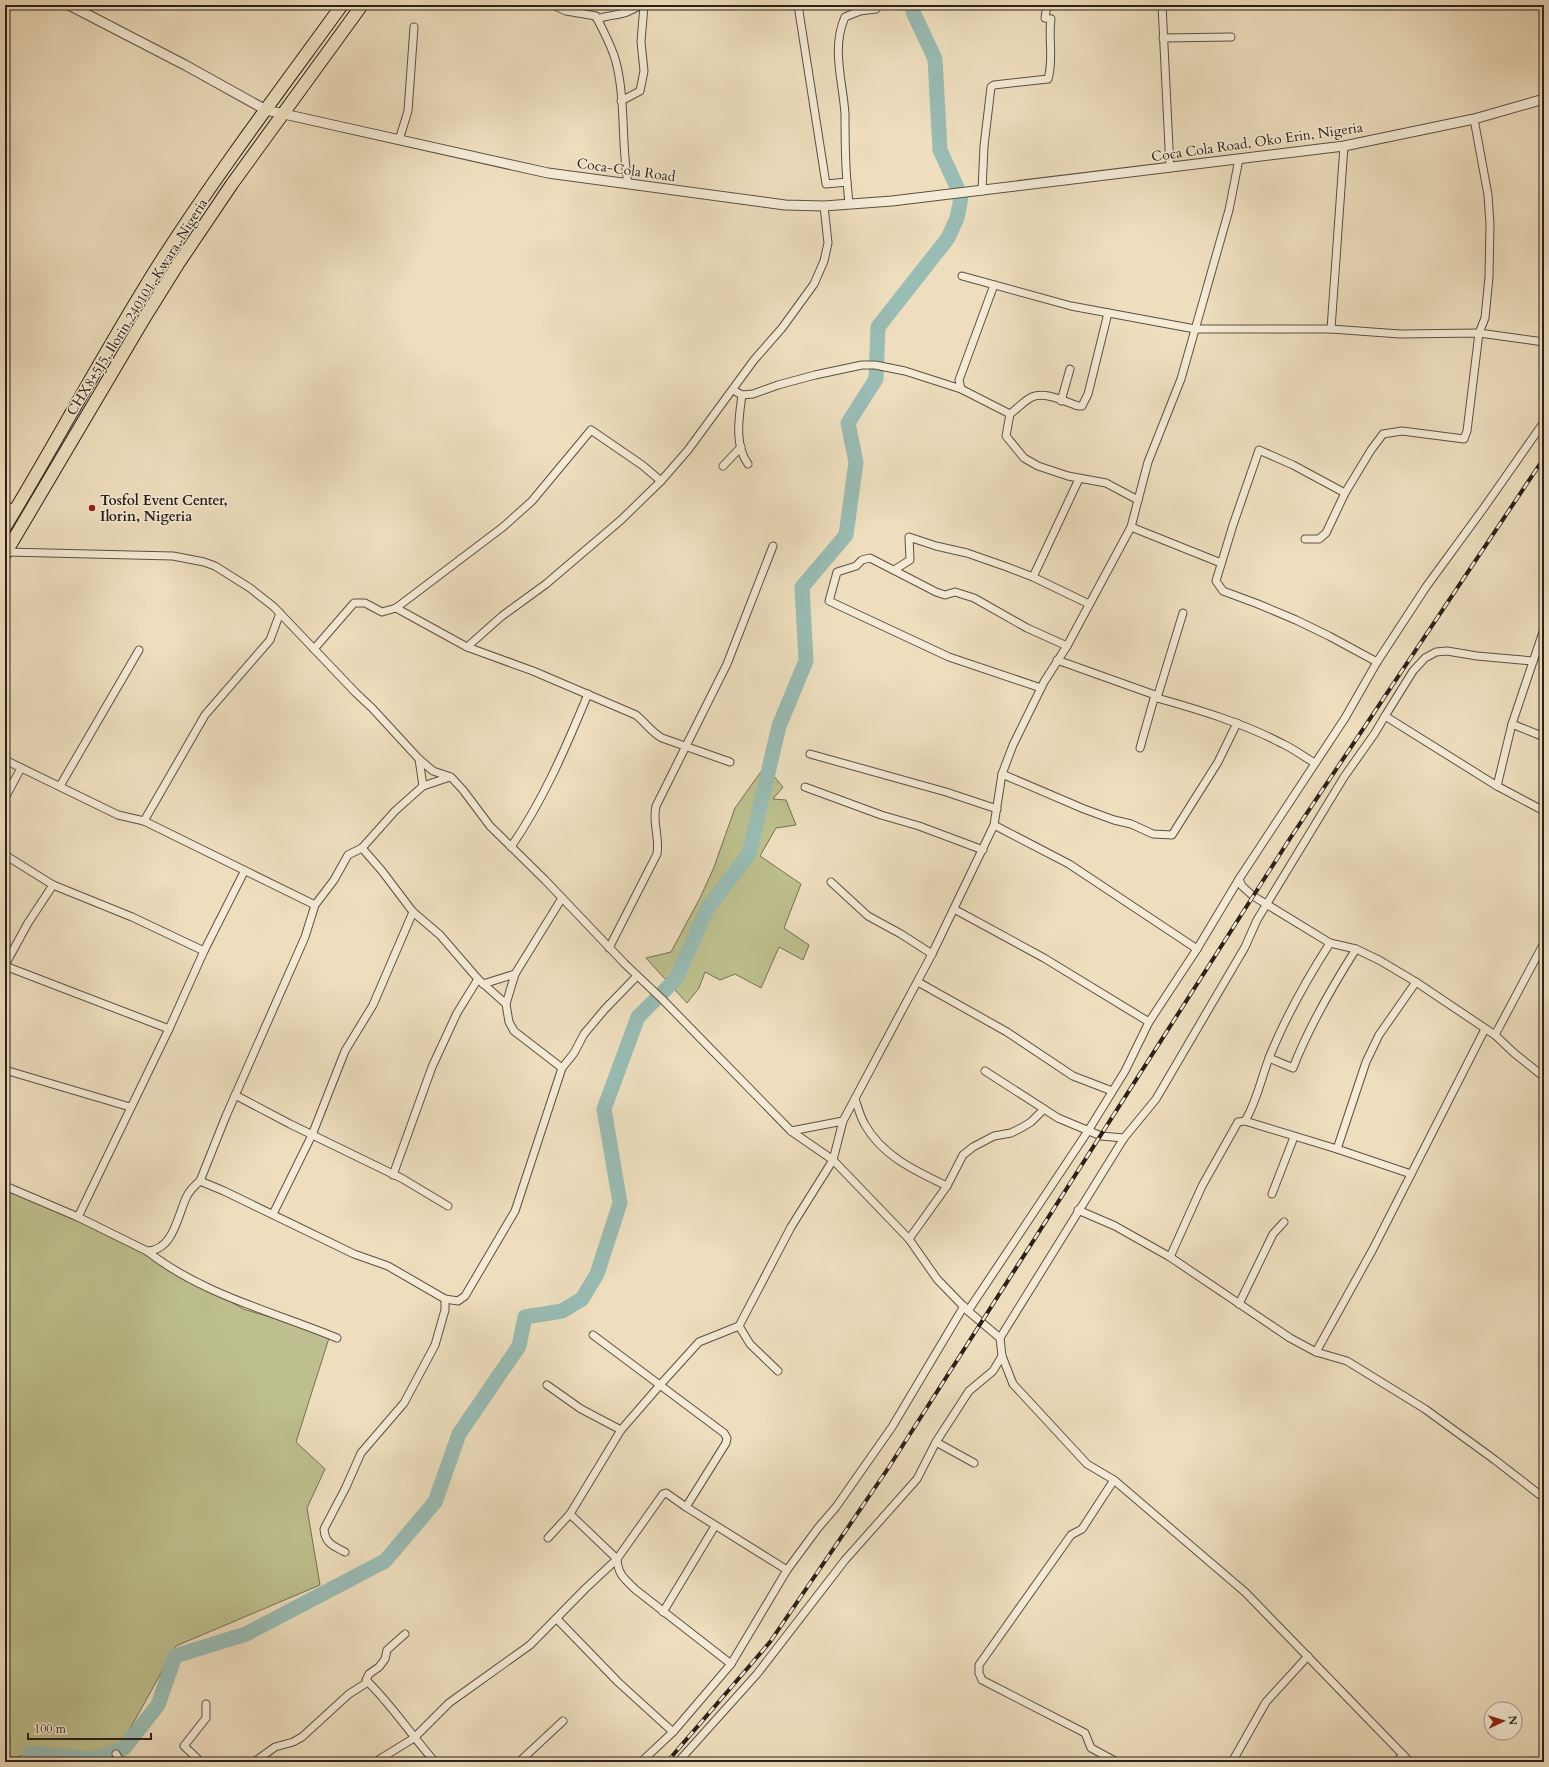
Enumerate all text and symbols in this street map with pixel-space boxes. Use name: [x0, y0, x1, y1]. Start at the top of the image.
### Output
street label: Coca Cola Road, Oko Erin, Nigeria: [1150, 118, 1364, 166]
street label: Coca-Cola Road: [575, 154, 677, 186]
street label: CHX8+5J5, Ilorin 240101, Kwara, Nigeria: [62, 195, 212, 419]
place label: Tosfol Event Center, Ilorin, Nigeria: [100, 491, 228, 526]
marker: Tosfol Event Center, Ilorin, Nigeria: [87, 503, 97, 513]
north arrow: [1483, 1701, 1523, 1741]
scale bar: [28, 1715, 151, 1741]
text: N: [1505, 1715, 1520, 1726]
text: 100 m: [34, 1721, 67, 1737]

